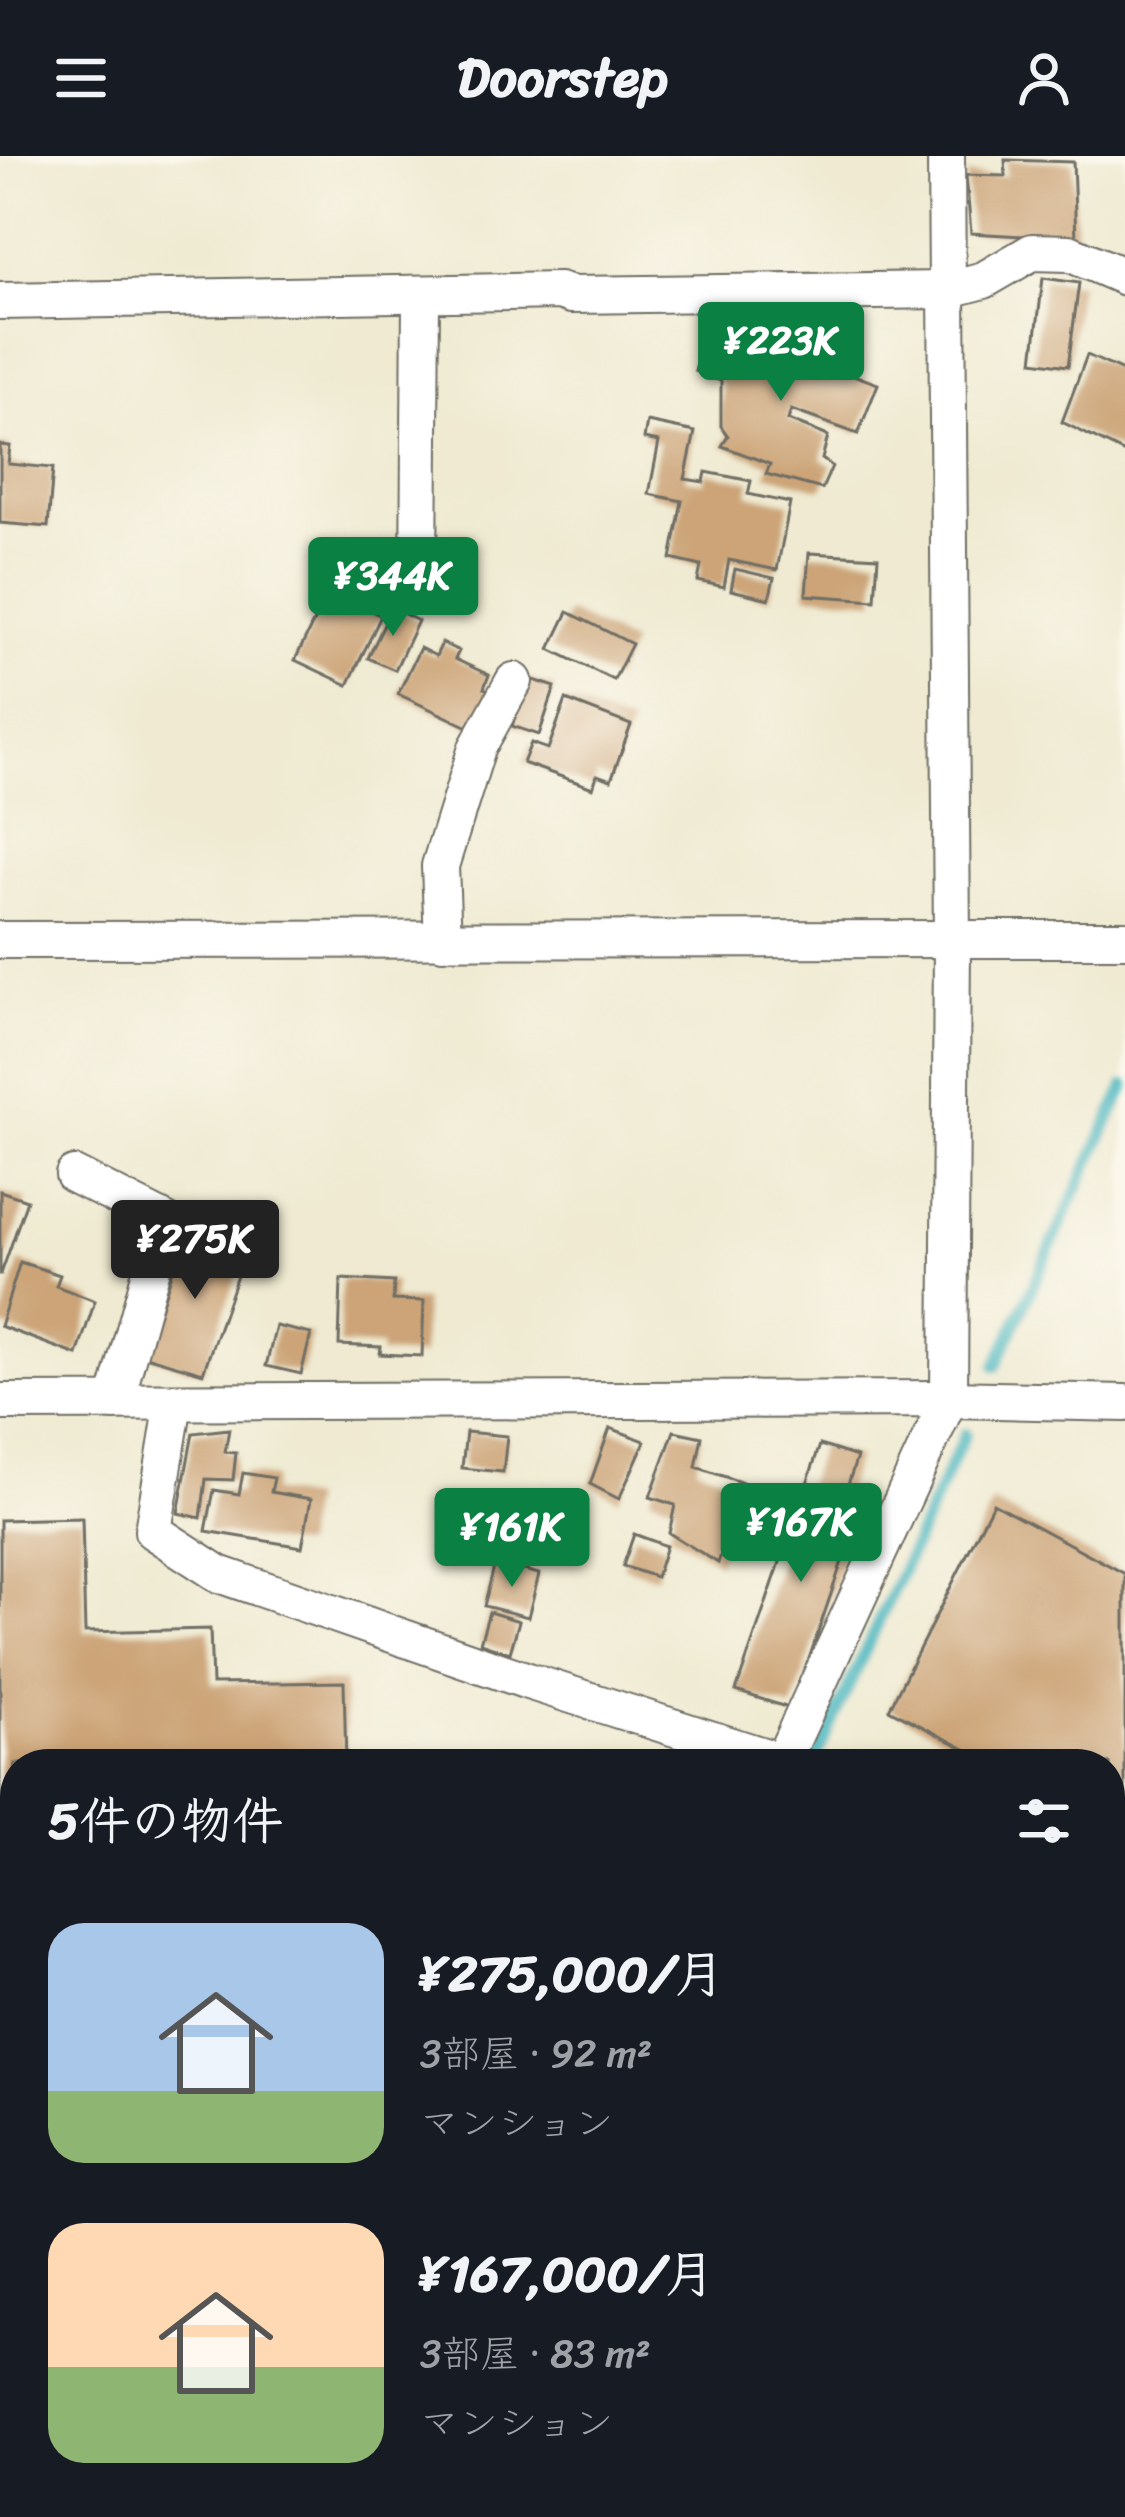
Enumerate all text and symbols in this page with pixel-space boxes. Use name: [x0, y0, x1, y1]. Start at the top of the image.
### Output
text: Doorstep: [457, 30, 668, 126]
icon: menu: [48, 45, 114, 111]
icon: person: [1011, 45, 1077, 111]
pin: ¥223K: [697, 302, 865, 404]
text: ¥223K: [725, 306, 837, 375]
pin: ¥344K: [309, 537, 477, 639]
text: ¥344K: [335, 541, 451, 610]
pin: ¥275K: [111, 1200, 279, 1302]
text: ¥275K: [138, 1204, 252, 1273]
pin: ¥167K: [717, 1483, 885, 1585]
text: ¥167K: [748, 1487, 854, 1556]
pin: ¥161K: [428, 1488, 596, 1590]
text: ¥161K: [462, 1492, 562, 1561]
text: 5件の物件: [48, 1776, 283, 1866]
icon: filters: [1011, 1788, 1077, 1854]
text: ¥275,000/月: [420, 1929, 725, 2019]
icon: home: [144, 1971, 288, 2115]
text: 3部屋 · 92 m²: [420, 2019, 652, 2088]
text: マンション: [420, 2088, 613, 2157]
text: ¥167,000/月: [420, 2229, 715, 2319]
icon: home: [144, 2271, 288, 2415]
text: 3部屋 · 83 m²: [420, 2319, 651, 2388]
text: マンション: [420, 2388, 613, 2457]

